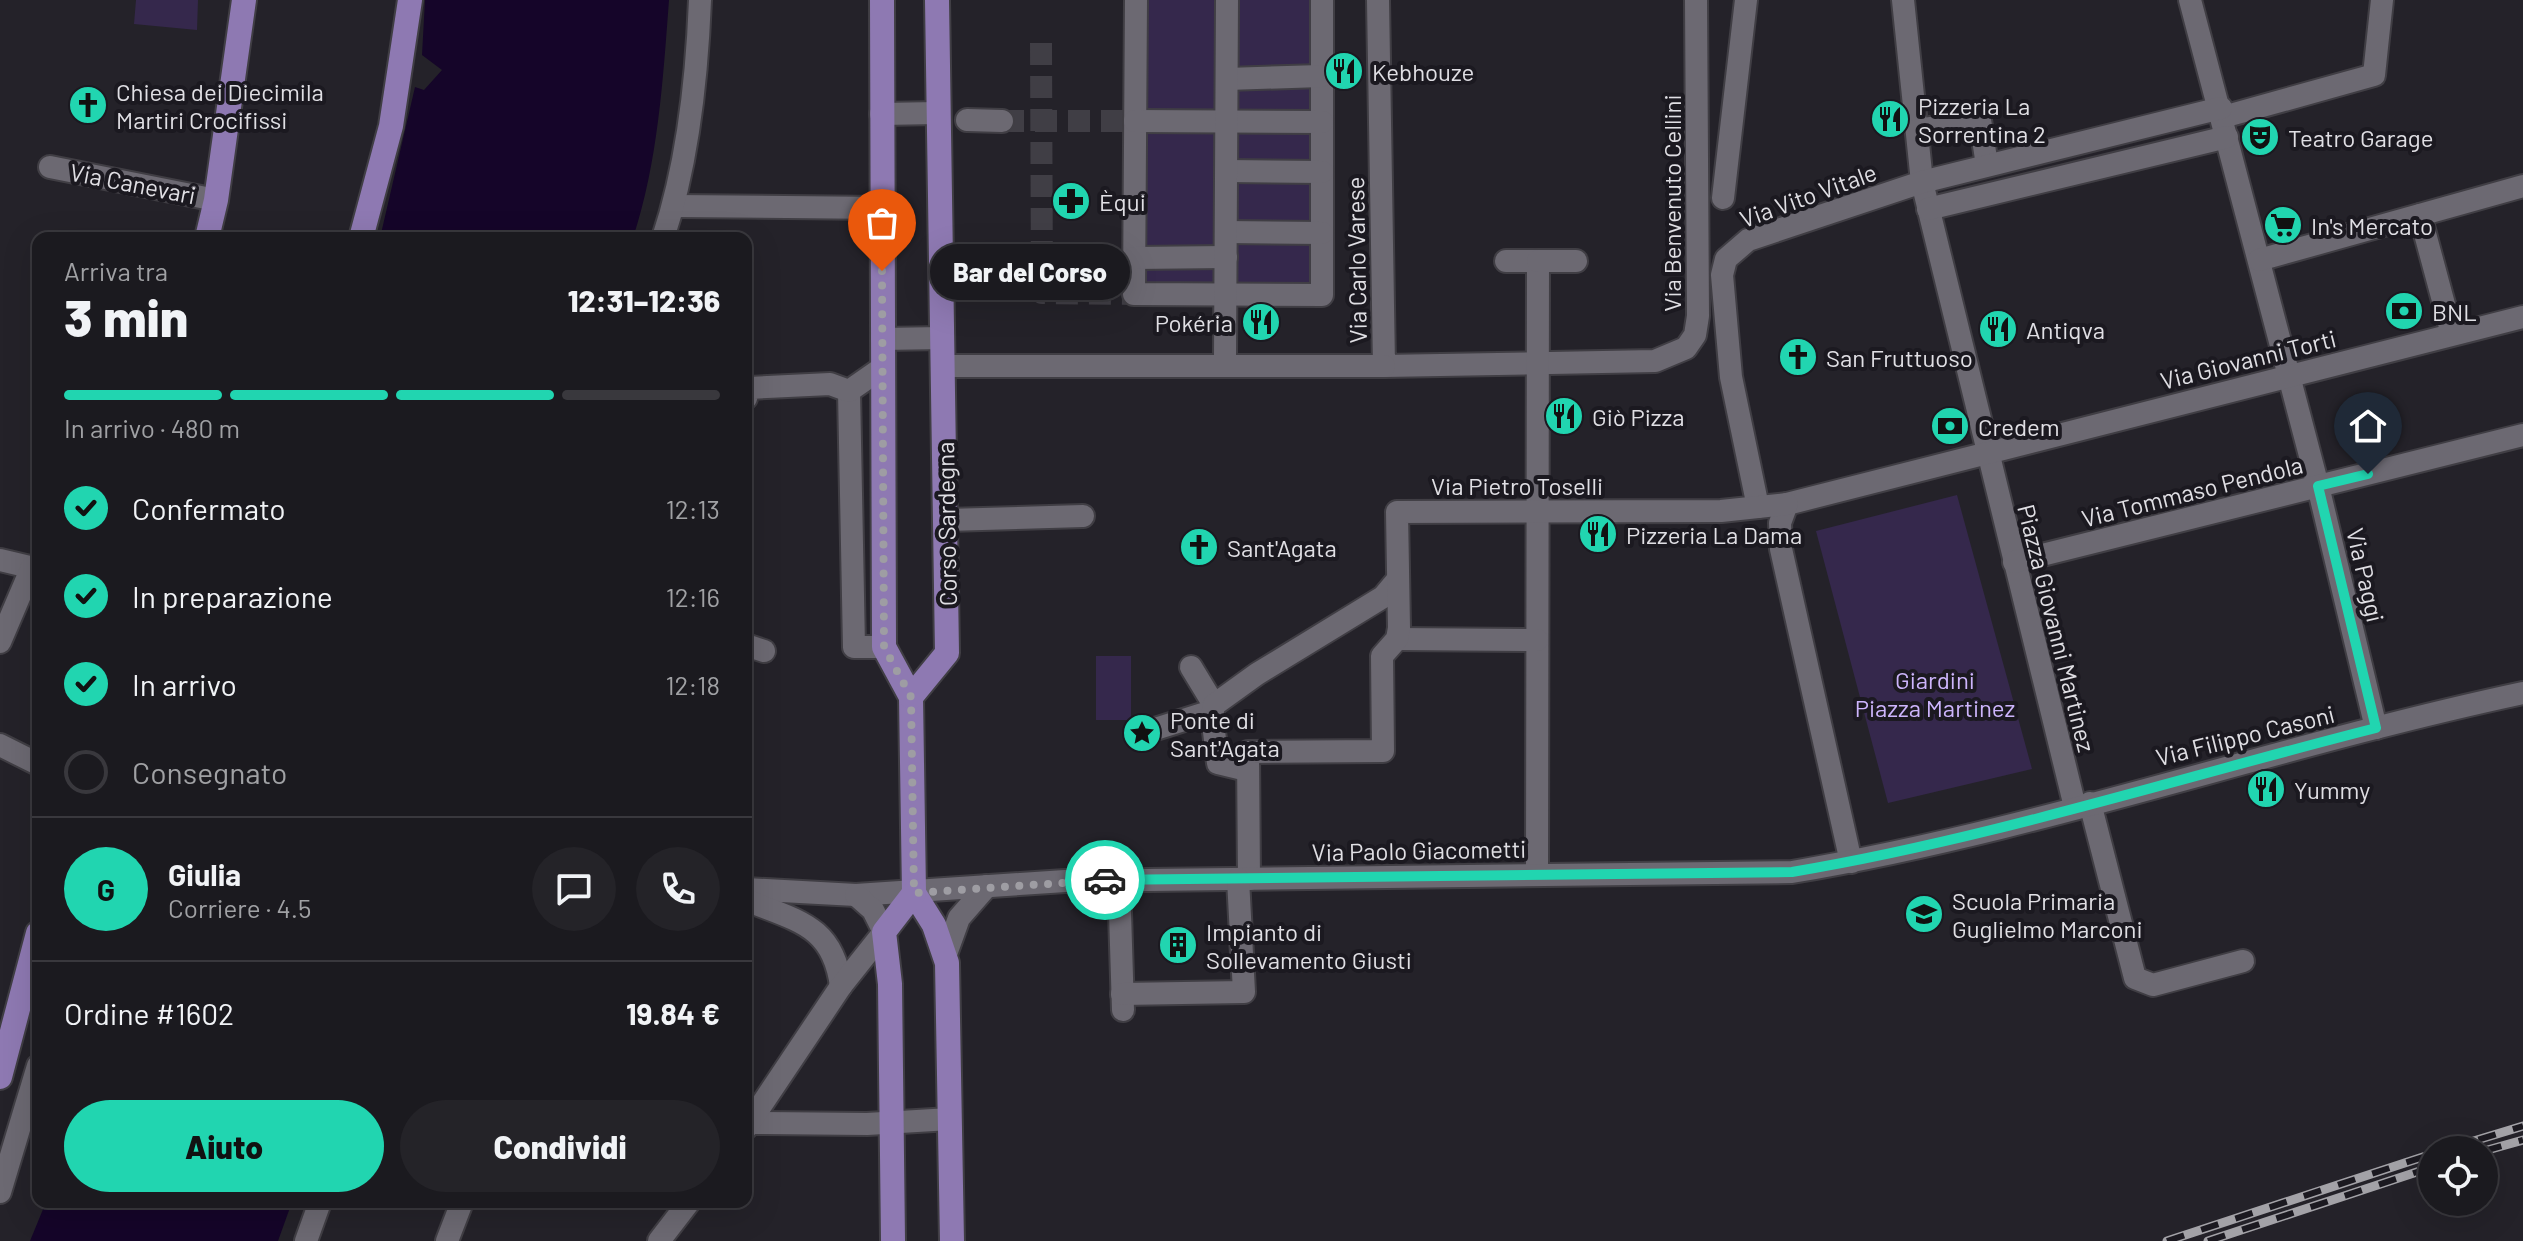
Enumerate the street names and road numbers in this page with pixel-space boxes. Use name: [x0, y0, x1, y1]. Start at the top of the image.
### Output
street label: Via Benvenuto Cellini: [1657, 94, 1686, 312]
street label: Via Canevari: [68, 157, 198, 209]
street label: Via Vito Vitale: [1736, 157, 1880, 233]
street label: Via Carlo Varese: [1340, 176, 1372, 344]
street label: Via Giovanni Torti: [2157, 323, 2339, 395]
street label: Corso Sardegna: [930, 442, 962, 606]
street label: Via Tommaso Pendola: [2078, 449, 2306, 533]
street label: Via Pietro Toselli: [1431, 471, 1603, 500]
street label: Piazza Giovanni Martinez: [2012, 501, 2102, 755]
street label: Via Paggi: [2341, 525, 2391, 625]
street label: Via Filippo Casoni: [2153, 699, 2337, 771]
street label: Via Paolo Giacometti: [1311, 834, 1527, 866]

